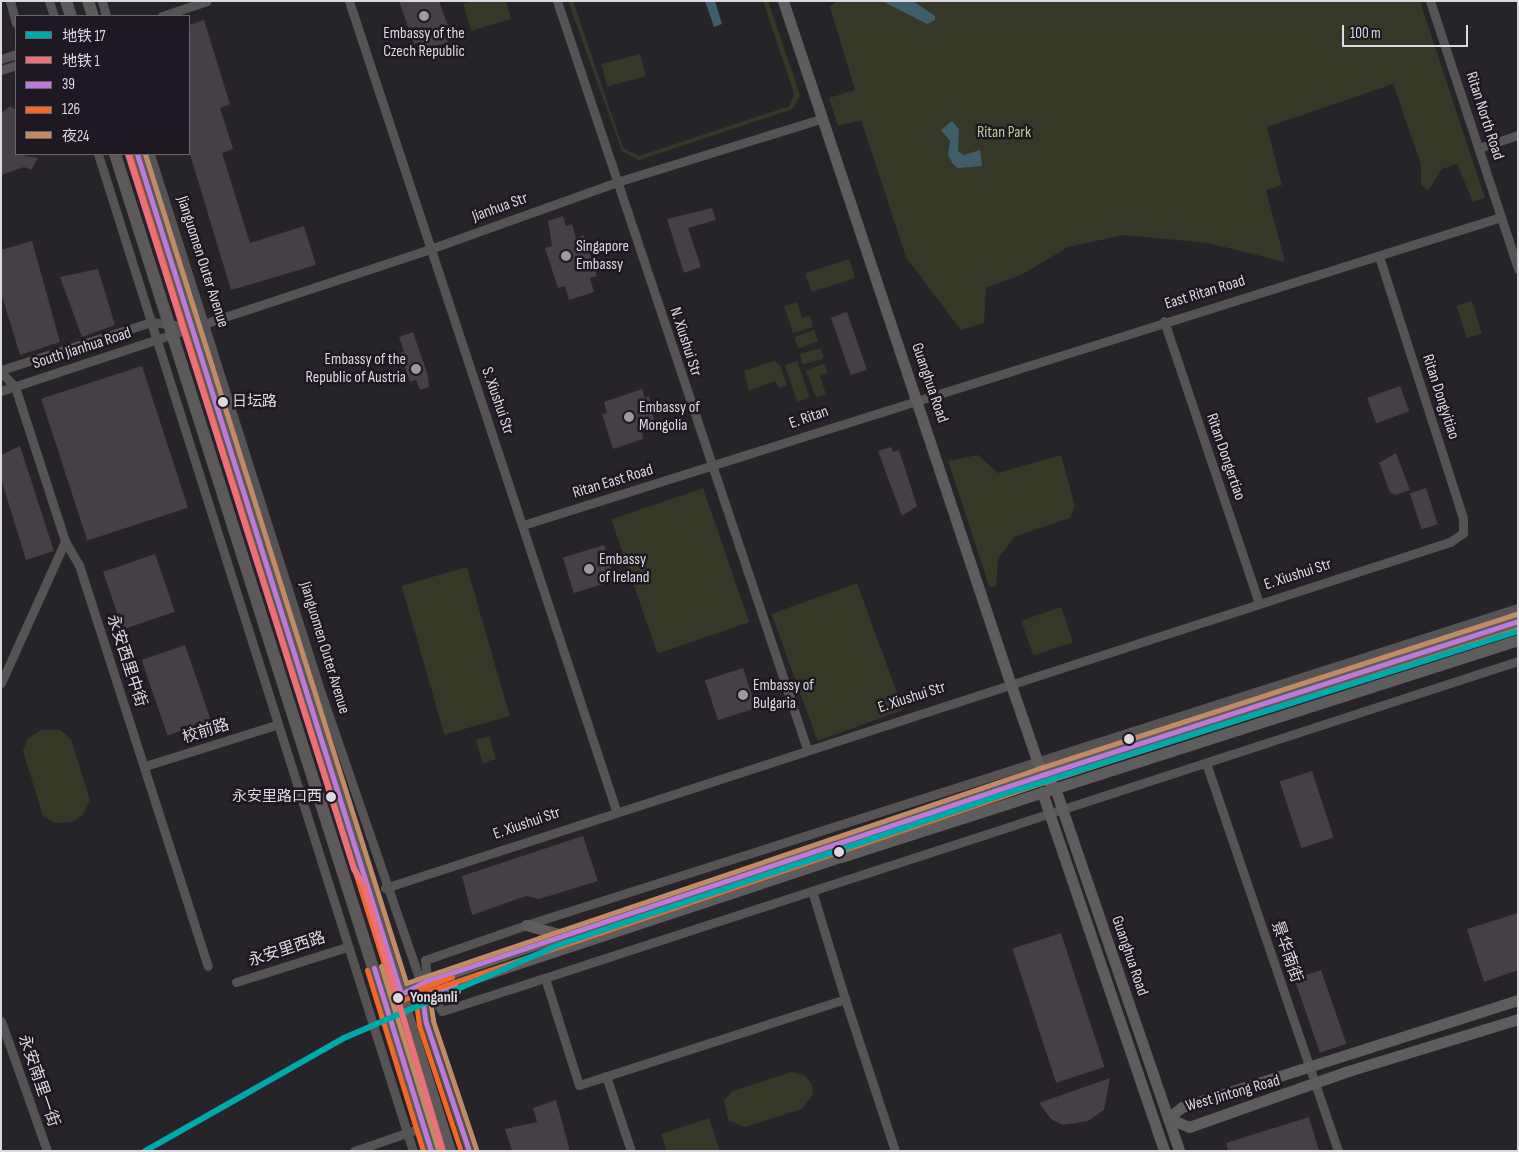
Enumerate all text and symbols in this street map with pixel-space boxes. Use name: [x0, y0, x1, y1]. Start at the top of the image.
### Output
marker: Embassy of the Czech Republic: [418, 10, 430, 22]
legend: [15, 15, 190, 155]
scale bar: [1344, 15, 1470, 47]
place label: Embassy of the Czech Republic: [383, 24, 465, 62]
text: 100 m: [1350, 24, 1381, 43]
text: 地铁 17: [62, 27, 106, 46]
text: 地铁 1: [62, 52, 100, 71]
street label: Ritan North Road: [1461, 70, 1507, 162]
text: 39: [62, 75, 75, 94]
text: 126: [62, 100, 80, 119]
park label: Ritan Park: [977, 123, 1031, 143]
text: 夜24: [62, 127, 89, 146]
street label: Jianhua Str: [470, 189, 530, 227]
street label: Jianguomen Outer Avenue: [172, 194, 232, 330]
place label: Singapore Embassy: [576, 237, 629, 275]
marker: Singapore Embassy: [560, 250, 572, 262]
street label: East Ritan Road: [1162, 272, 1248, 314]
street label: N. Xiushui Str: [665, 305, 705, 379]
street label: South Jianhua Road: [30, 324, 134, 374]
street label: Guanghua Road: [906, 341, 952, 425]
place label: Embassy of the Republic of Austria: [306, 350, 406, 388]
street label: Ritan Dongyitiao: [1417, 352, 1463, 442]
marker: Embassy of the Republic of Austria: [410, 363, 422, 375]
street label: S. Xiushui Str: [477, 365, 517, 437]
place label: 日坛路: [232, 393, 277, 411]
marker: 日坛路: [218, 397, 228, 407]
place label: Embassy of Mongolia: [639, 398, 700, 436]
street label: E. Ritan: [787, 402, 831, 434]
marker: Embassy of Mongolia: [623, 411, 635, 423]
street label: Ritan Dongertiao: [1201, 411, 1249, 503]
street label: Ritan East Road: [570, 461, 656, 503]
place label: Embassy of Ireland: [599, 550, 649, 588]
street label: E. Xiushui Str: [1262, 555, 1334, 595]
marker: Embassy of Ireland: [583, 563, 595, 575]
street label: Jianguomen Outer Avenue: [295, 580, 353, 716]
street label: 永安西里中街: [102, 612, 150, 710]
place label: Embassy of Bulgaria: [753, 676, 814, 714]
street label: E. Xiushui Str: [876, 678, 948, 718]
marker: Embassy of Bulgaria: [737, 689, 749, 701]
street label: 校前路: [180, 716, 232, 748]
unlabelled marker: [1124, 734, 1134, 744]
place label: 永安里路口西: [232, 788, 322, 806]
marker: 永安里路口西: [326, 792, 336, 802]
street label: E. Xiushui Str: [491, 804, 563, 844]
unlabelled marker: [834, 847, 844, 857]
street label: Guanghua Road: [1106, 914, 1152, 998]
street label: 景华南街: [1267, 919, 1305, 985]
street label: 永安里西路: [246, 929, 328, 971]
place label: Yonganli: [410, 988, 457, 1008]
marker: Yonganli: [390, 990, 406, 1006]
street label: 永安南里一街: [13, 1032, 63, 1130]
street label: West Jintong Road: [1184, 1071, 1282, 1117]

